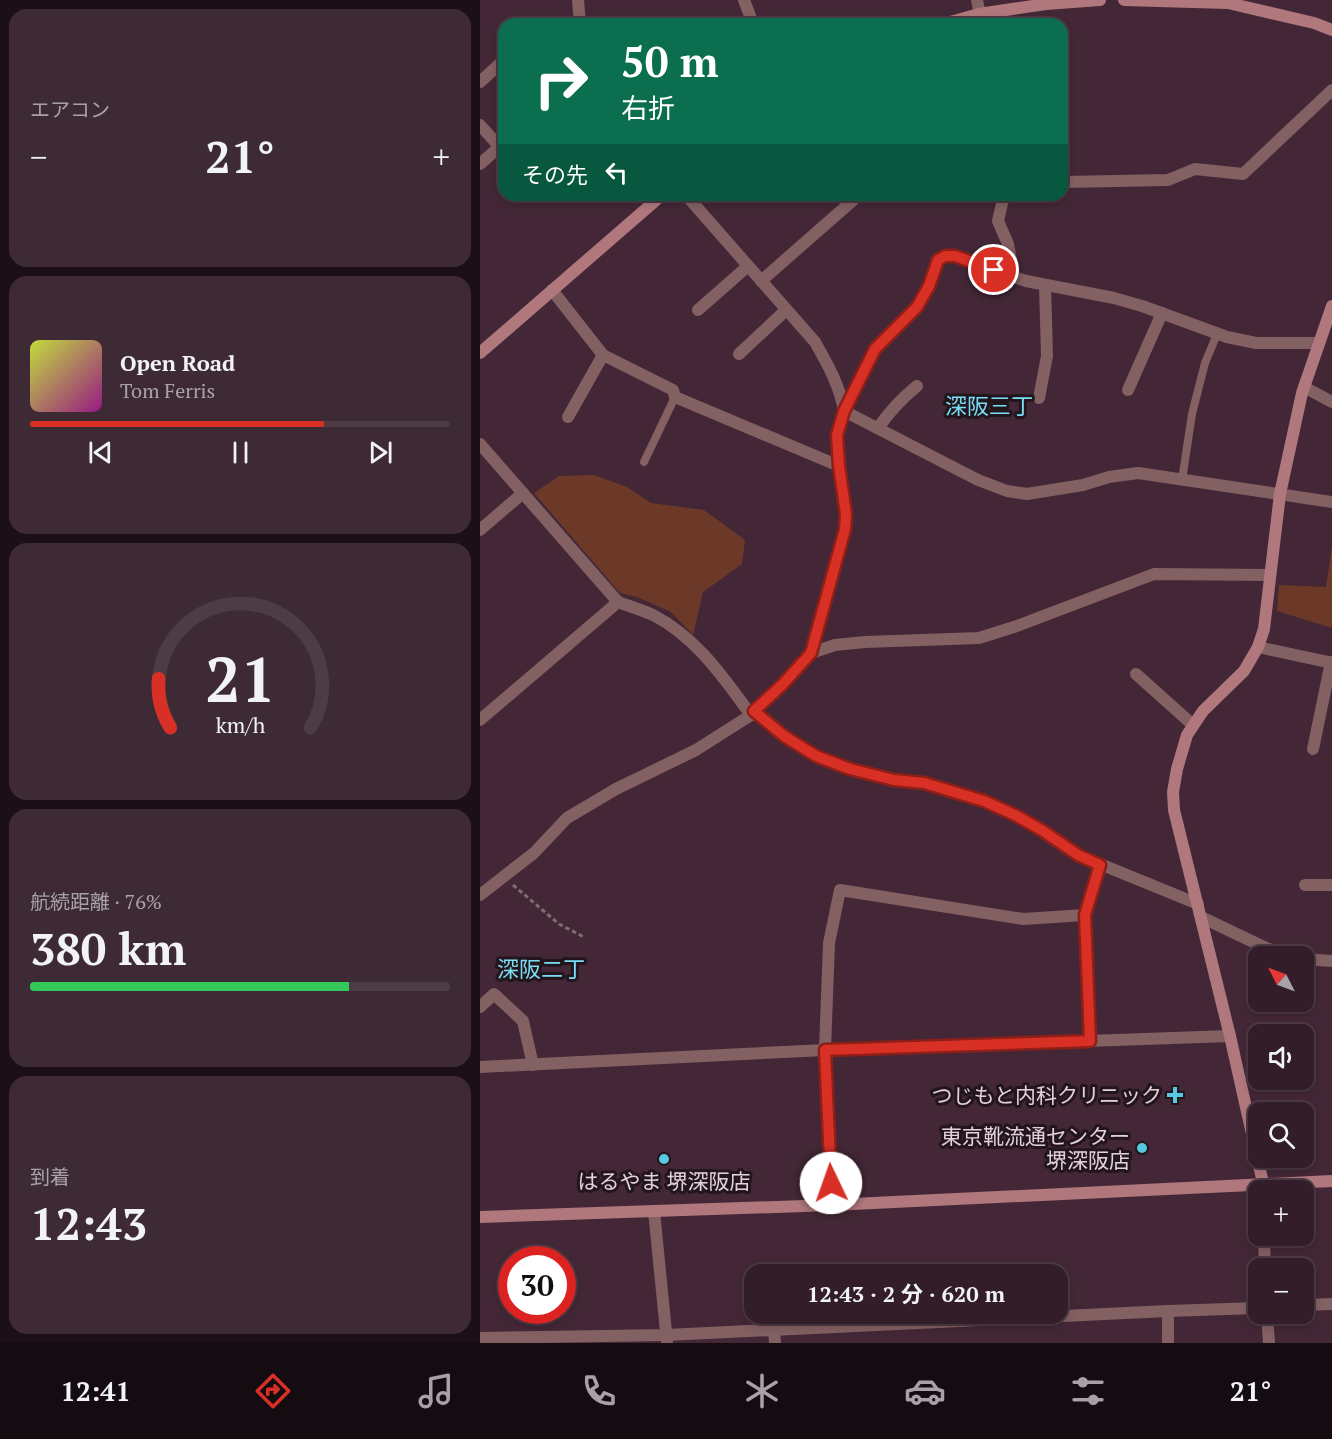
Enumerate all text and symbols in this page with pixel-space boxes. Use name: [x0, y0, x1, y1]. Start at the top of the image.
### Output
text: 50 m: [621, 33, 719, 89]
icon: right: [522, 42, 600, 120]
text: 右折: [621, 90, 675, 126]
text: エアコン: [30, 96, 110, 123]
text: 21°: [205, 126, 275, 186]
text: −: [30, 135, 48, 178]
text: +: [432, 135, 450, 178]
icon: left: [600, 156, 633, 189]
text: その先: [522, 160, 588, 189]
pin: [968, 244, 1019, 295]
icon: arrive: [977, 253, 1010, 286]
text: Open Road: [120, 348, 235, 377]
text: Tom Ferris: [120, 377, 215, 404]
district label: 深阪三丁: [945, 391, 1033, 420]
icon: previous: [84, 436, 117, 469]
icon: pause: [224, 436, 257, 469]
icon: next: [364, 436, 397, 469]
text: 21: [205, 638, 275, 721]
text: km/h: [215, 712, 265, 740]
text: 航続距離 · 76%: [30, 888, 162, 915]
text: 380 km: [30, 918, 186, 978]
north arrow: [1248, 946, 1314, 1012]
map controls: [1248, 946, 1314, 1324]
district label: 深阪二丁: [497, 954, 585, 983]
button: sound: [1248, 1024, 1314, 1090]
place label: つじもと内科クリニック: [931, 1081, 1162, 1109]
marker: つじもと内科クリニック: [1166, 1086, 1184, 1104]
button: search: [1248, 1102, 1314, 1168]
place label: 東京靴流通センター 堺深阪店: [941, 1122, 1130, 1174]
marker: 東京靴流通センター 堺深阪店: [1135, 1141, 1149, 1155]
position arrow: [799, 1151, 863, 1215]
marker: はるやま 堺深阪店: [657, 1152, 671, 1166]
text: 到着: [30, 1163, 70, 1190]
place label: はるやま 堺深阪店: [577, 1167, 751, 1195]
button: +: [1248, 1180, 1314, 1246]
text: 12:43: [30, 1193, 147, 1253]
speed limit sign: 30: [498, 1246, 576, 1324]
button: −: [1248, 1258, 1314, 1324]
text: 12:43 · 2 分 · 620 m: [807, 1279, 1005, 1308]
icon: directions: [252, 1370, 294, 1412]
icon: music: [415, 1370, 457, 1412]
icon: phone: [578, 1370, 620, 1412]
icon: climate: [741, 1370, 783, 1412]
icon: car: [904, 1370, 946, 1412]
icon: filters: [1067, 1370, 1109, 1412]
text: 12:41: [61, 1373, 131, 1409]
text: 21°: [1230, 1373, 1271, 1409]

